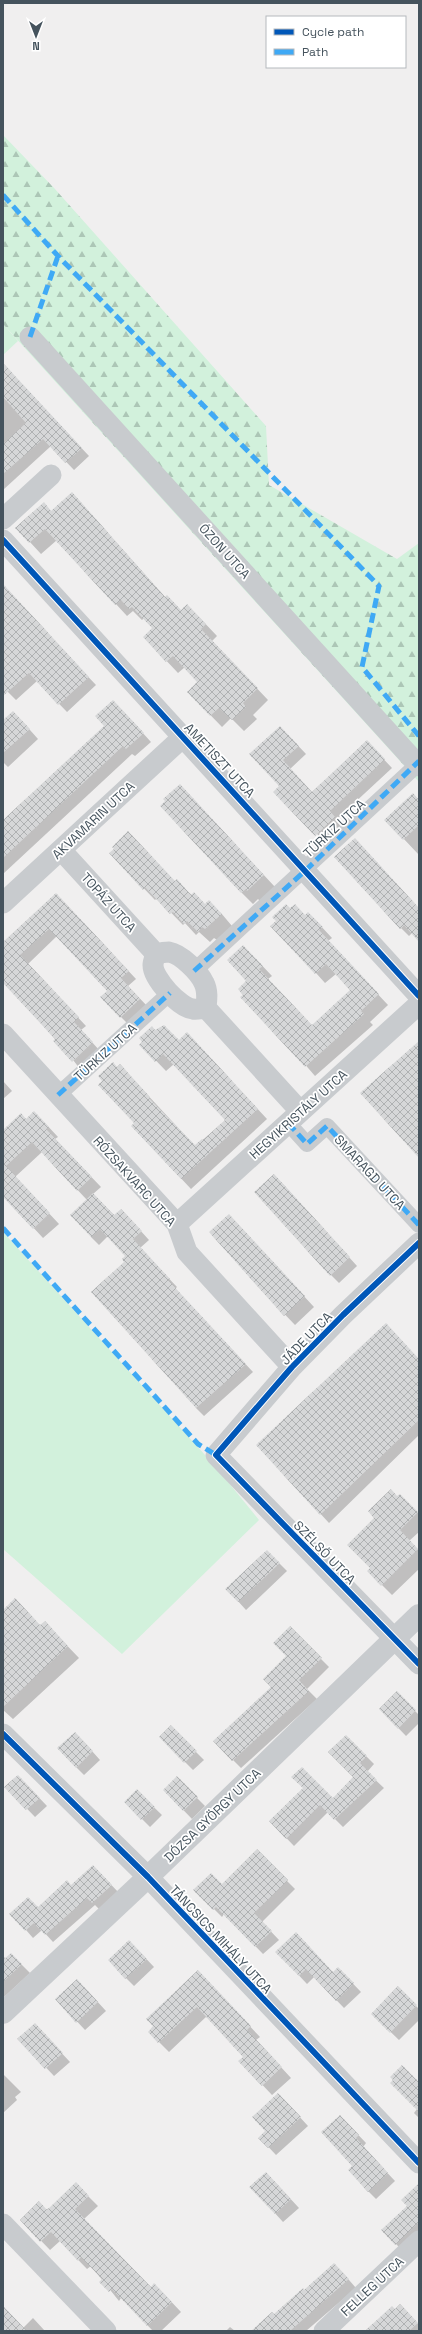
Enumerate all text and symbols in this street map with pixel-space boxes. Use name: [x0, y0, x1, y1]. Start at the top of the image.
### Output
north arrow: [16, 16, 56, 56]
legend: [266, 16, 406, 68]
text: Cycle path: [302, 24, 364, 40]
text: N: [32, 39, 40, 53]
text: Path: [302, 44, 328, 60]
street label: ÓZON UTCA: [195, 520, 254, 583]
street label: AMETISZT UTCA: [181, 719, 259, 801]
street label: AKVAMARIN UTCA: [48, 778, 138, 863]
street label: TÜRKIZ UTCA: [300, 795, 369, 861]
street label: TOPÁZ UTCA: [77, 869, 140, 936]
street label: TÜRKIZ UTCA: [70, 1020, 140, 1085]
street label: HEGYIKRISTÁLY UTCA: [246, 1066, 351, 1163]
street label: SMARAGD UTCA: [330, 1131, 409, 1213]
street label: RÓZSAKVARC UTCA: [90, 1133, 180, 1230]
street label: JÁDE UTCA: [277, 1308, 336, 1368]
street label: SZÉLSŐ UTCA: [290, 1517, 359, 1588]
street label: DÓZSA GYÖRGY UTCA: [160, 1765, 264, 1866]
street label: TÁNCSICS MIHÁLY UTCA: [166, 1881, 276, 1997]
street label: FELLEG UTCA: [337, 2253, 407, 2320]

